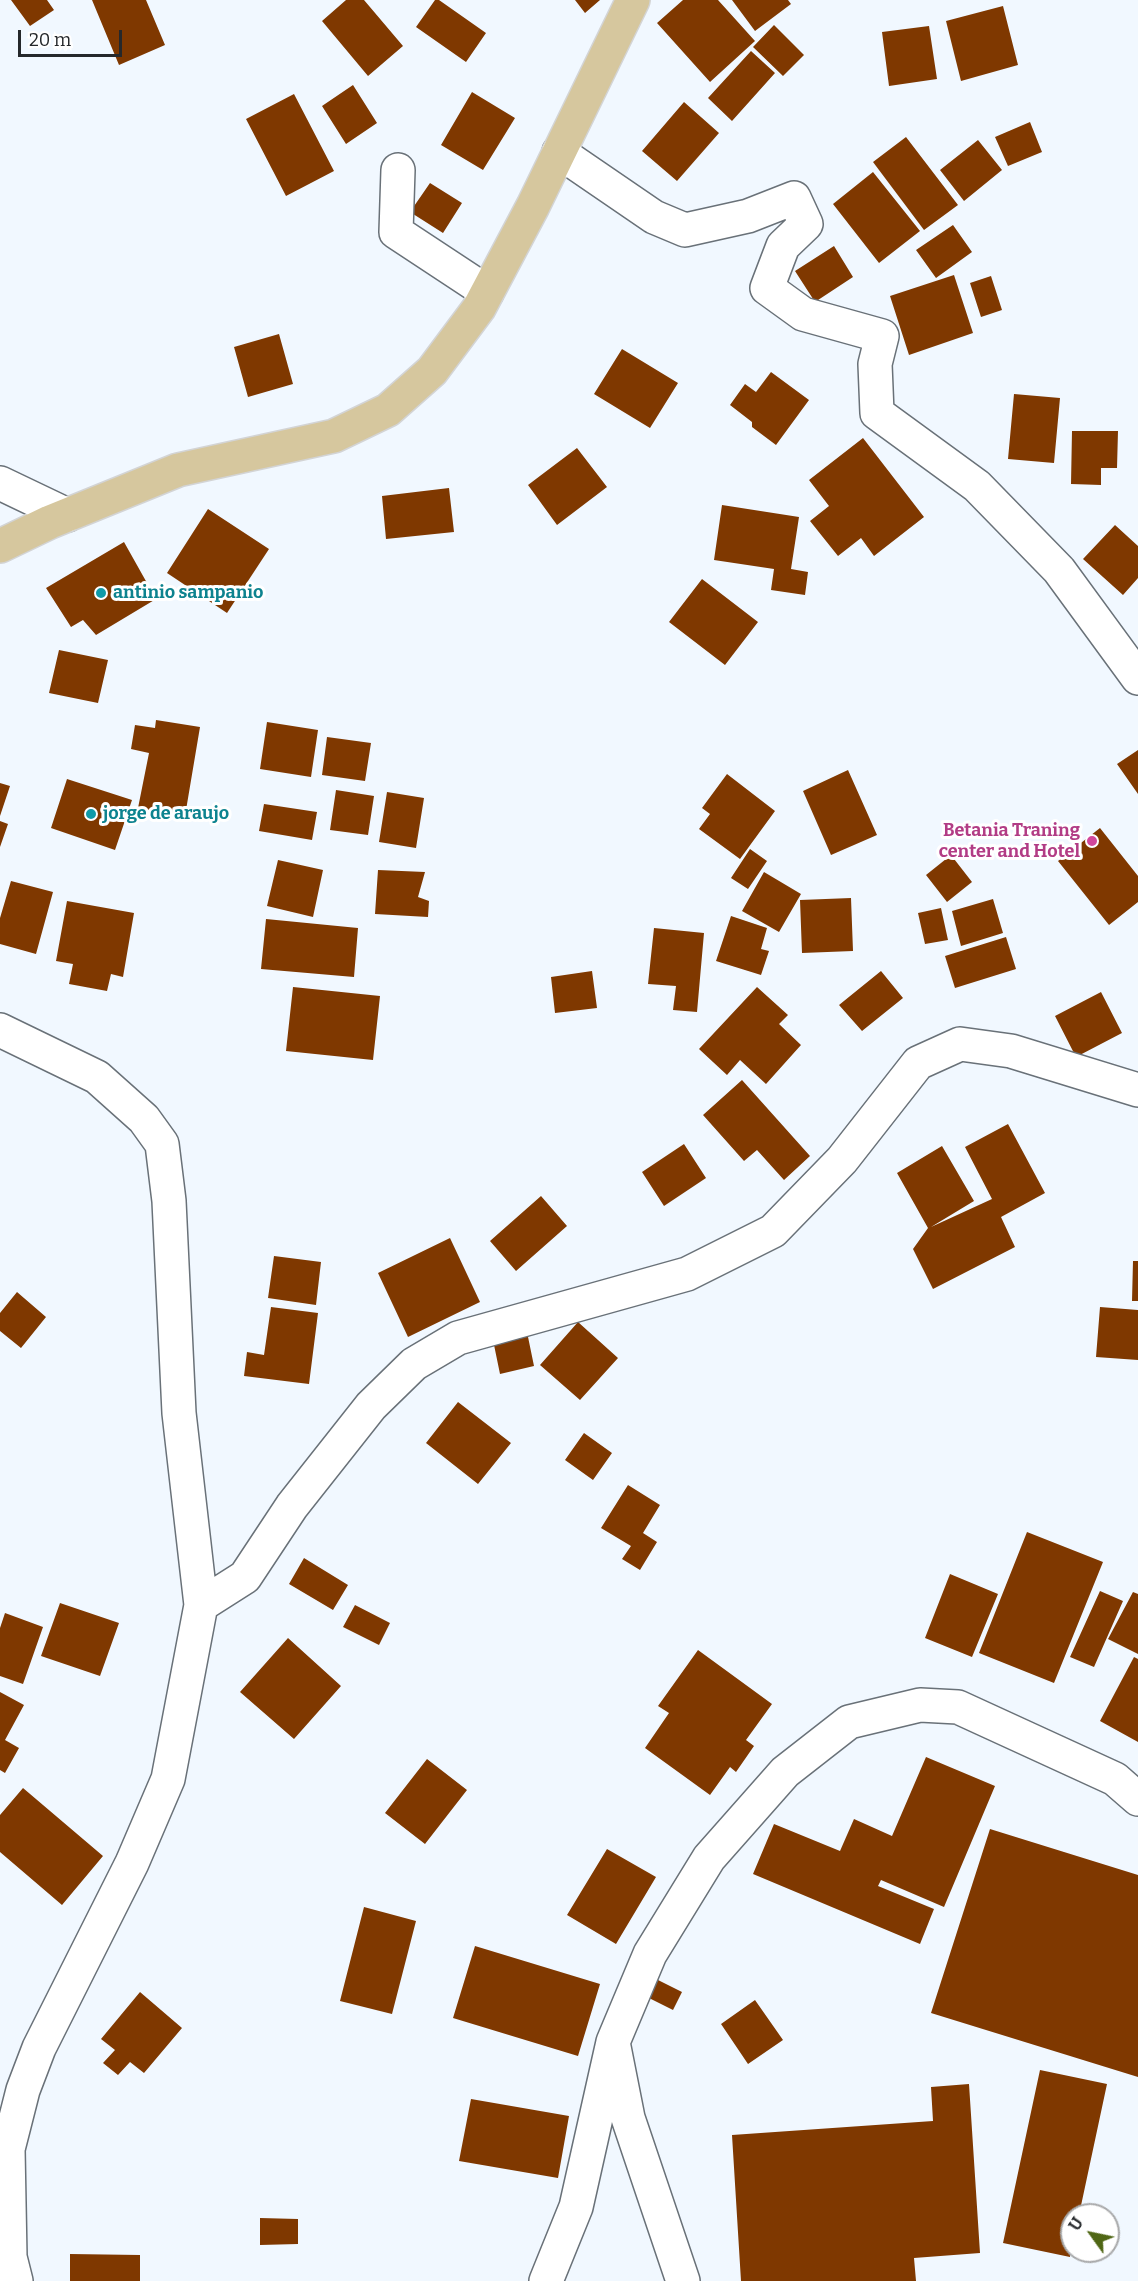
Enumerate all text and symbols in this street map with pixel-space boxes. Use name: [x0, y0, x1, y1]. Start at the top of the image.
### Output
scale bar: [21, 18, 124, 56]
text: 20 m: [29, 29, 71, 51]
place label: antinio sampanio: [113, 582, 263, 604]
marker: antinio sampanio: [94, 586, 108, 600]
place label: jorge de araujo: [103, 803, 229, 825]
marker: jorge de araujo: [84, 807, 98, 821]
place label: Betania Traning center and Hotel: [939, 820, 1080, 862]
marker: Betania Traning center and Hotel: [1085, 834, 1099, 848]
north arrow: [1060, 2203, 1120, 2263]
text: U: [1065, 2214, 1087, 2234]

